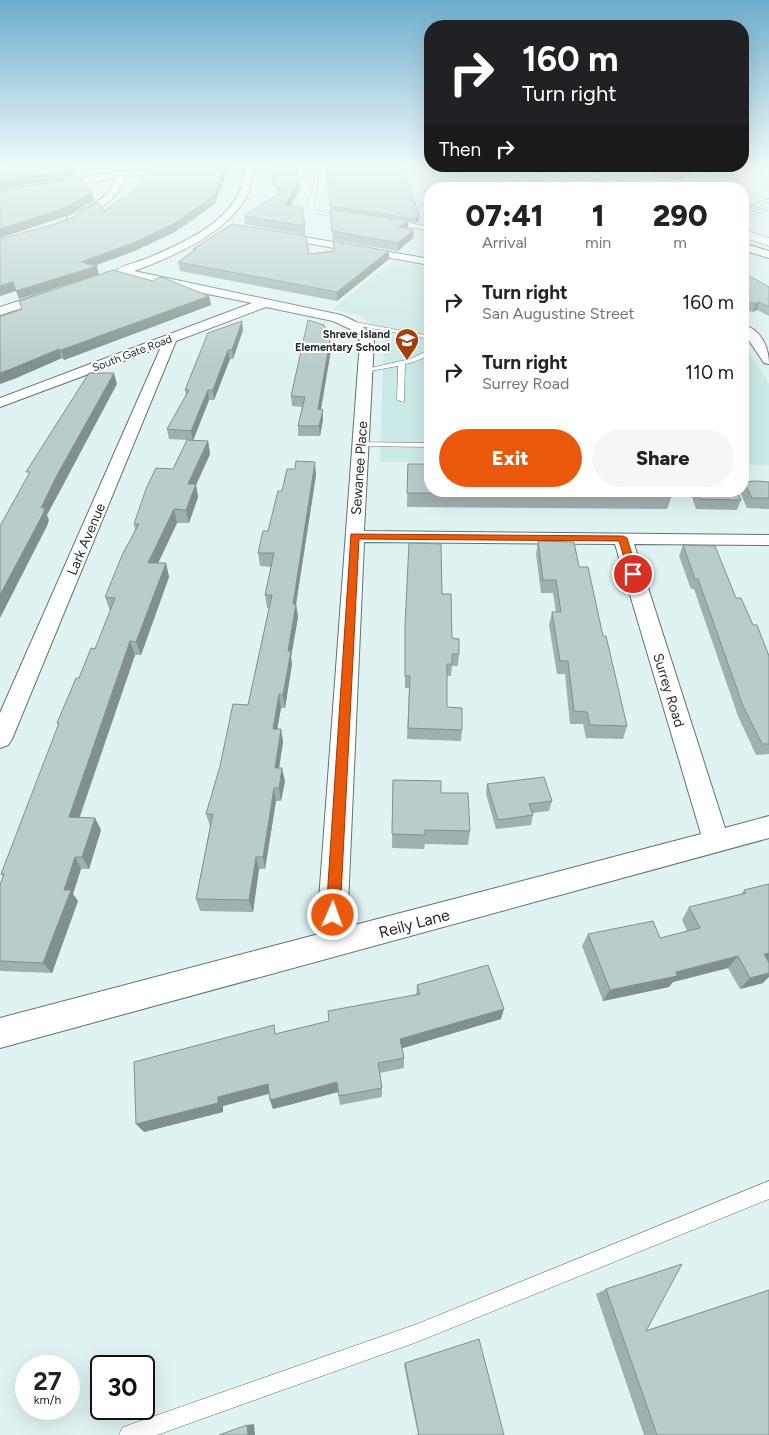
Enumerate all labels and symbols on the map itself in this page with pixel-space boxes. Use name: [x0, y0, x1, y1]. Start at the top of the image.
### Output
school or university icon: Shreve Island Elementary School: [394, 327, 420, 361]
place label: Shreve Island Elementary School: [295, 328, 390, 354]
street label: South Gate Road: [90, 332, 174, 375]
street label: Sewanee Place: [348, 420, 371, 516]
street label: Lark Avenue: [64, 500, 109, 578]
pin: [612, 553, 654, 595]
street label: Surrey Road: [649, 651, 688, 729]
position arrow: [306, 888, 358, 940]
street label: Reily Lane: [377, 905, 452, 942]
speed limit sign: 30: [90, 1355, 155, 1420]

